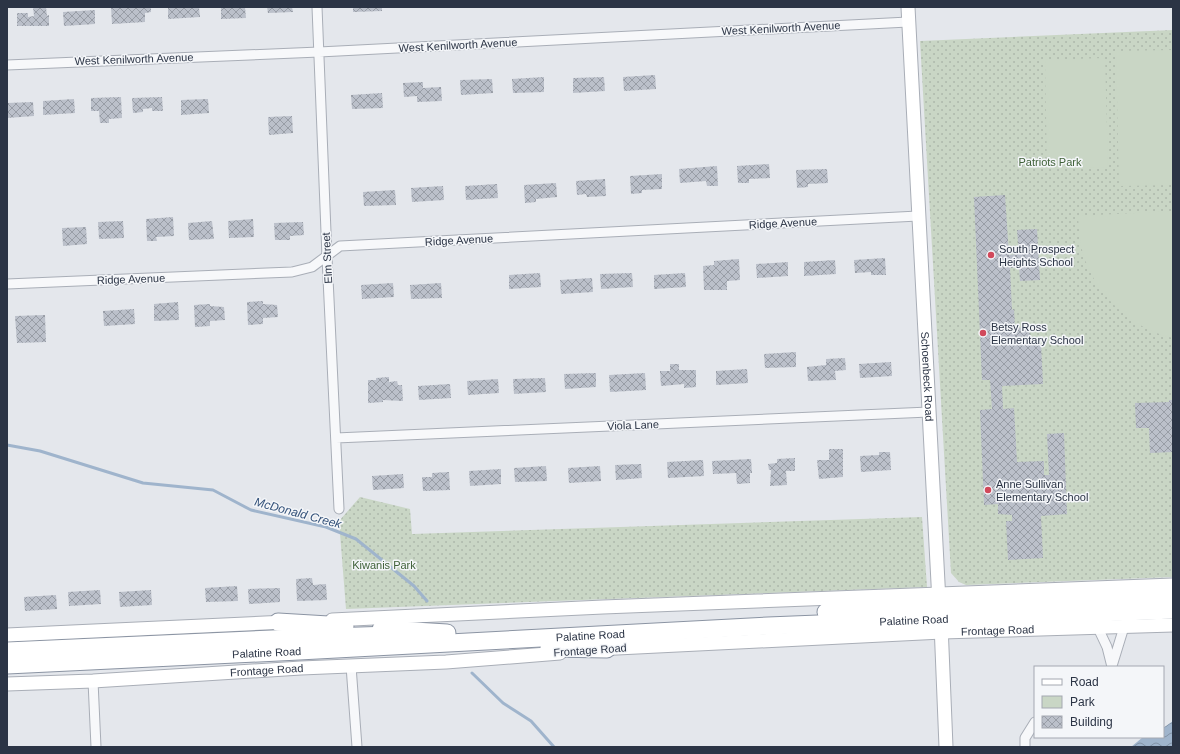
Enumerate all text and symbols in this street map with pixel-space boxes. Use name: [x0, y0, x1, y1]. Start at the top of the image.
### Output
street label: West Kenilworth Avenue: [721, 19, 841, 37]
street label: West Kenilworth Avenue: [398, 36, 518, 54]
street label: West Kenilworth Avenue: [74, 51, 194, 67]
park label: Patriots Park: [1019, 156, 1082, 168]
street label: Ridge Avenue: [749, 215, 817, 231]
street label: Elm Street: [320, 232, 334, 284]
street label: Ridge Avenue: [425, 232, 493, 248]
place label: South Prospect Heights School: [999, 243, 1074, 268]
marker: South Prospect Heights School: [986, 250, 996, 260]
street label: Ridge Avenue: [97, 272, 165, 286]
place label: Betsy Ross Elementary School: [991, 321, 1083, 346]
marker: Betsy Ross Elementary School: [978, 328, 988, 338]
street label: Schoenbeck Road: [919, 331, 936, 422]
street label: Viola Lane: [607, 418, 659, 432]
place label: Anne Sullivan Elementary School: [996, 478, 1088, 503]
marker: Anne Sullivan Elementary School: [983, 485, 993, 495]
water label: McDonald Creek: [253, 495, 344, 532]
park label: Kiwanis Park: [352, 559, 416, 571]
street label: Palatine Road: [879, 613, 949, 628]
street label: Frontage Road: [961, 623, 1034, 637]
street label: Palatine Road: [555, 628, 625, 643]
street label: Frontage Road: [553, 641, 627, 659]
street label: Palatine Road: [232, 645, 302, 660]
street label: Frontage Road: [230, 662, 304, 678]
legend: [1034, 666, 1164, 738]
text: Road: [1070, 675, 1099, 689]
text: Park: [1070, 695, 1096, 709]
text: Building: [1070, 715, 1113, 729]

